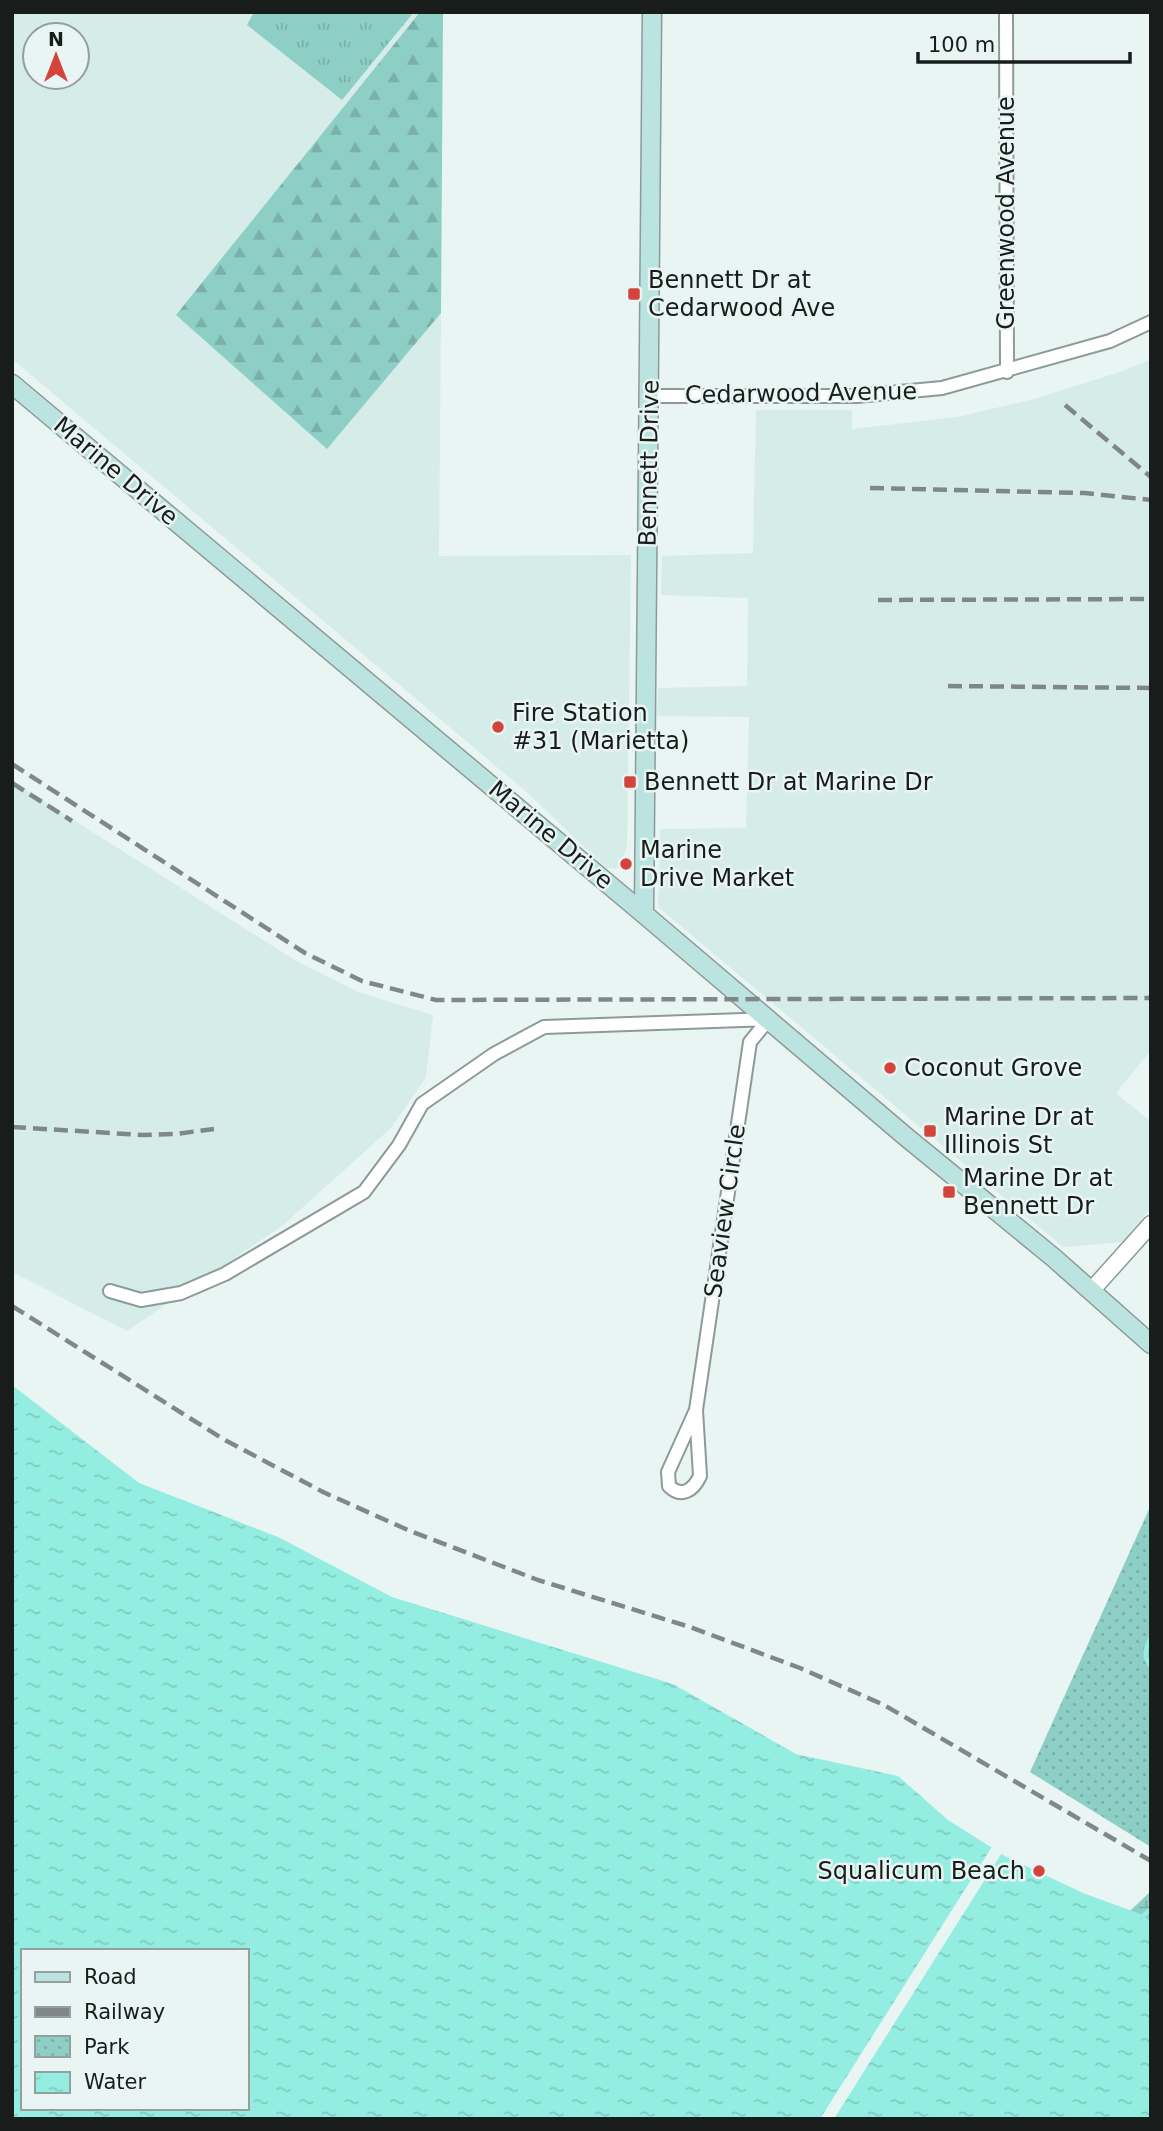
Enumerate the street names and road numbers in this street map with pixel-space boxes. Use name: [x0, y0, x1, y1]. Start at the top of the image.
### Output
street label: Greenwood Avenue: [992, 96, 1020, 330]
street label: Cedarwood Avenue: [685, 377, 917, 409]
street label: Bennett Drive: [634, 379, 664, 547]
street label: Marine Drive: [48, 411, 184, 531]
street label: Marine Drive: [483, 775, 619, 895]
street label: Seaview Circle: [699, 1122, 751, 1300]

